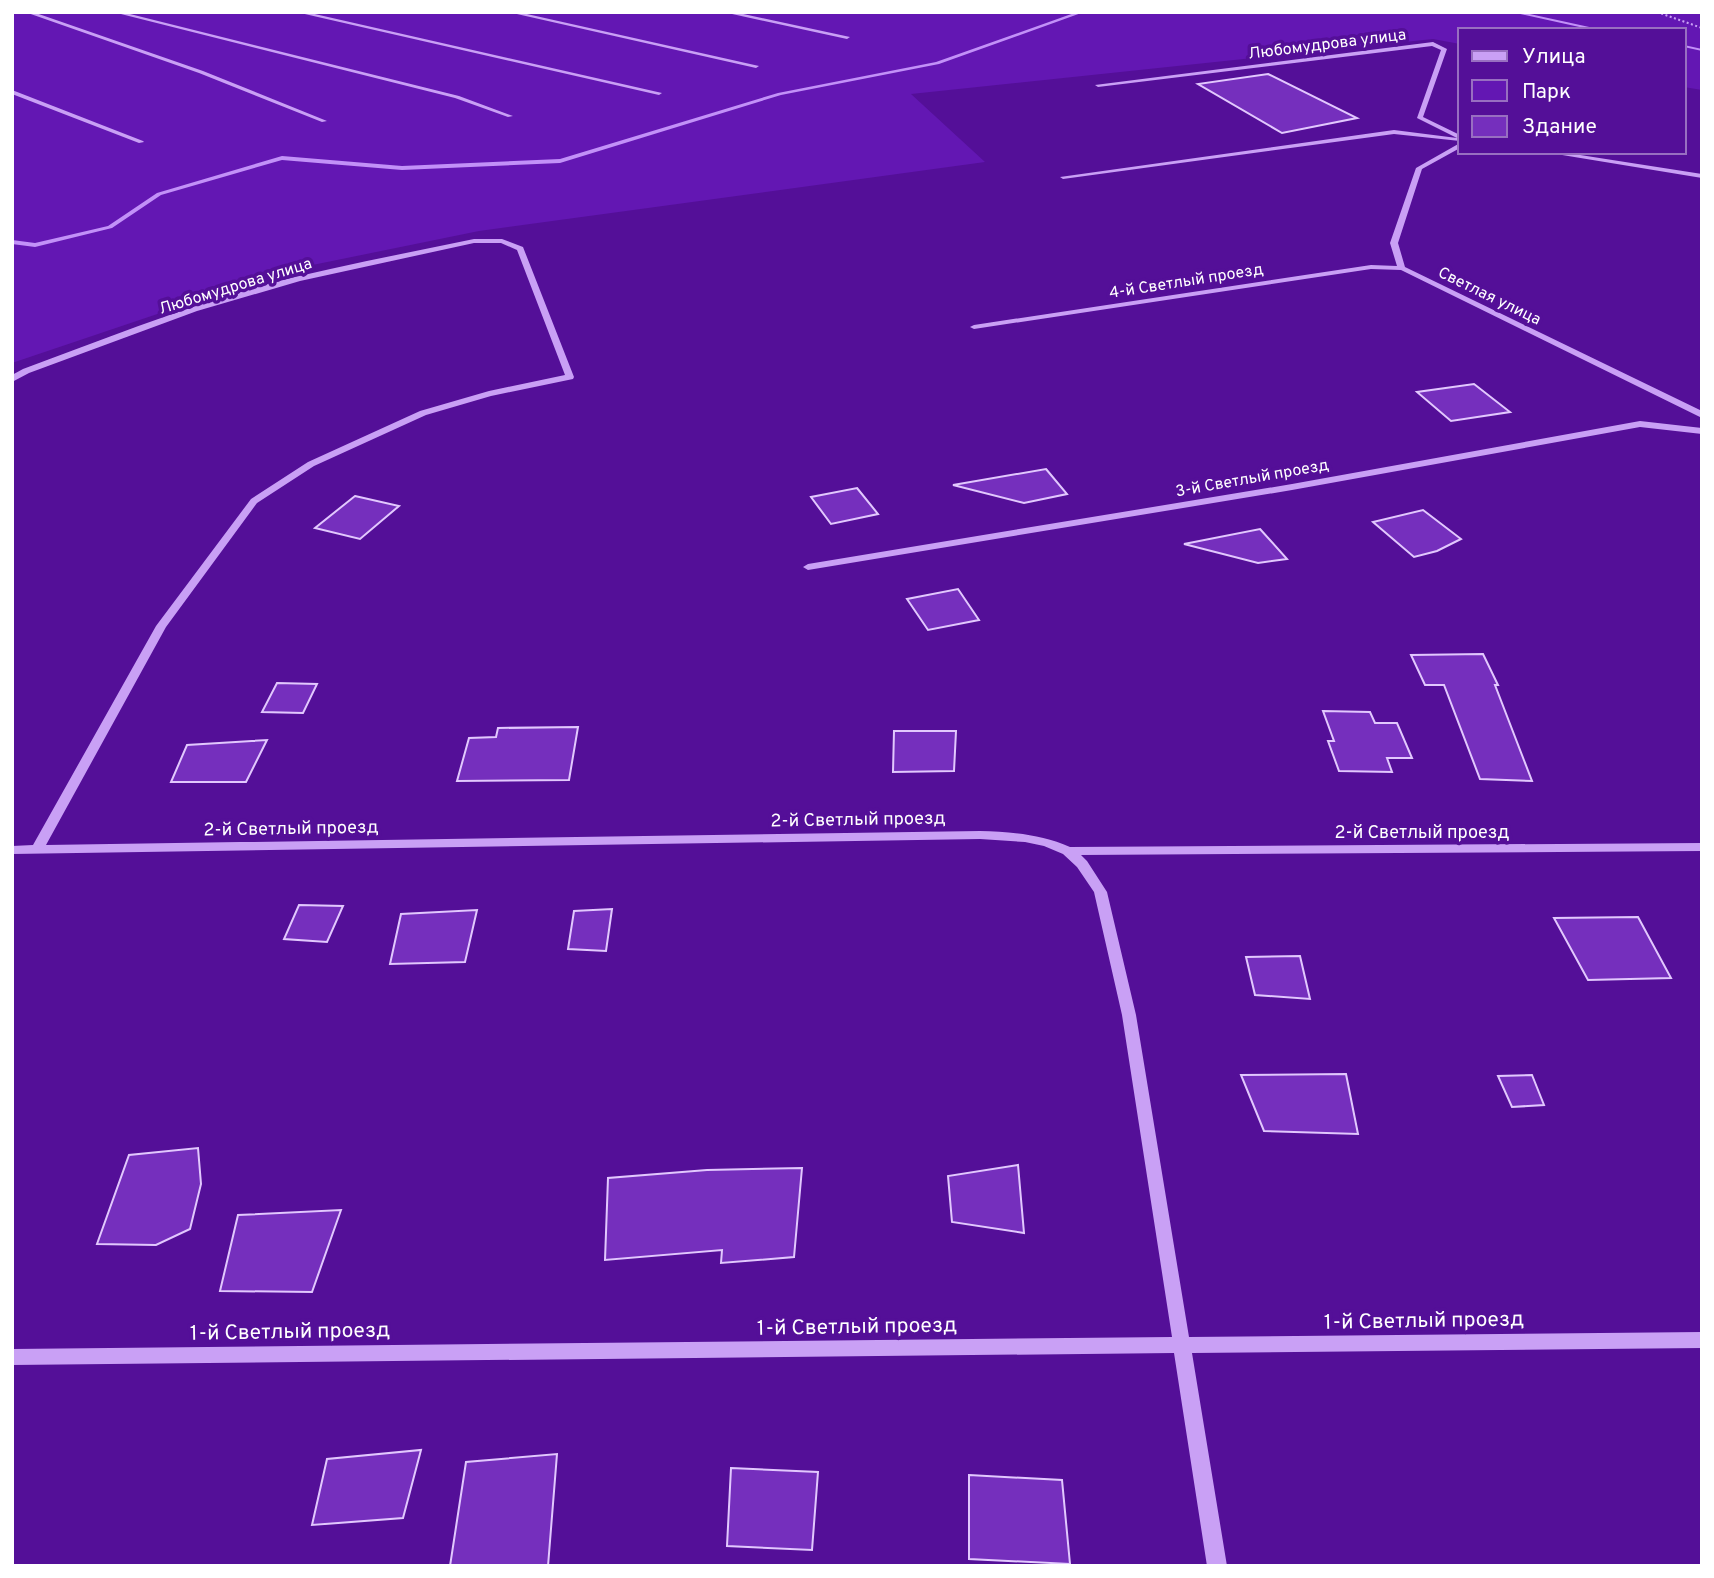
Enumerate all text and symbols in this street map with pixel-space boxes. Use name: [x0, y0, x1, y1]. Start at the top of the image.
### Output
street label: Любомудрова улица: [1247, 25, 1407, 65]
legend: [1458, 28, 1686, 154]
text: Улица: [1522, 44, 1586, 71]
text: Парк: [1522, 79, 1571, 106]
text: Здание: [1522, 114, 1597, 141]
street label: Любомудрова улица: [157, 254, 315, 320]
street label: 4-й Светлый проезд: [1108, 260, 1265, 304]
street label: Светлая улица: [1434, 263, 1544, 330]
street label: 3-й Светлый проезд: [1174, 456, 1331, 502]
street label: 2-й Светлый проезд: [770, 807, 946, 834]
street label: 2-й Светлый проезд: [203, 816, 379, 843]
street label: 2-й Светлый проезд: [1334, 822, 1510, 845]
street label: 1-й Светлый проезд: [1324, 1306, 1524, 1337]
street label: 1-й Светлый проезд: [757, 1312, 957, 1343]
street label: 1-й Светлый проезд: [190, 1317, 390, 1348]

